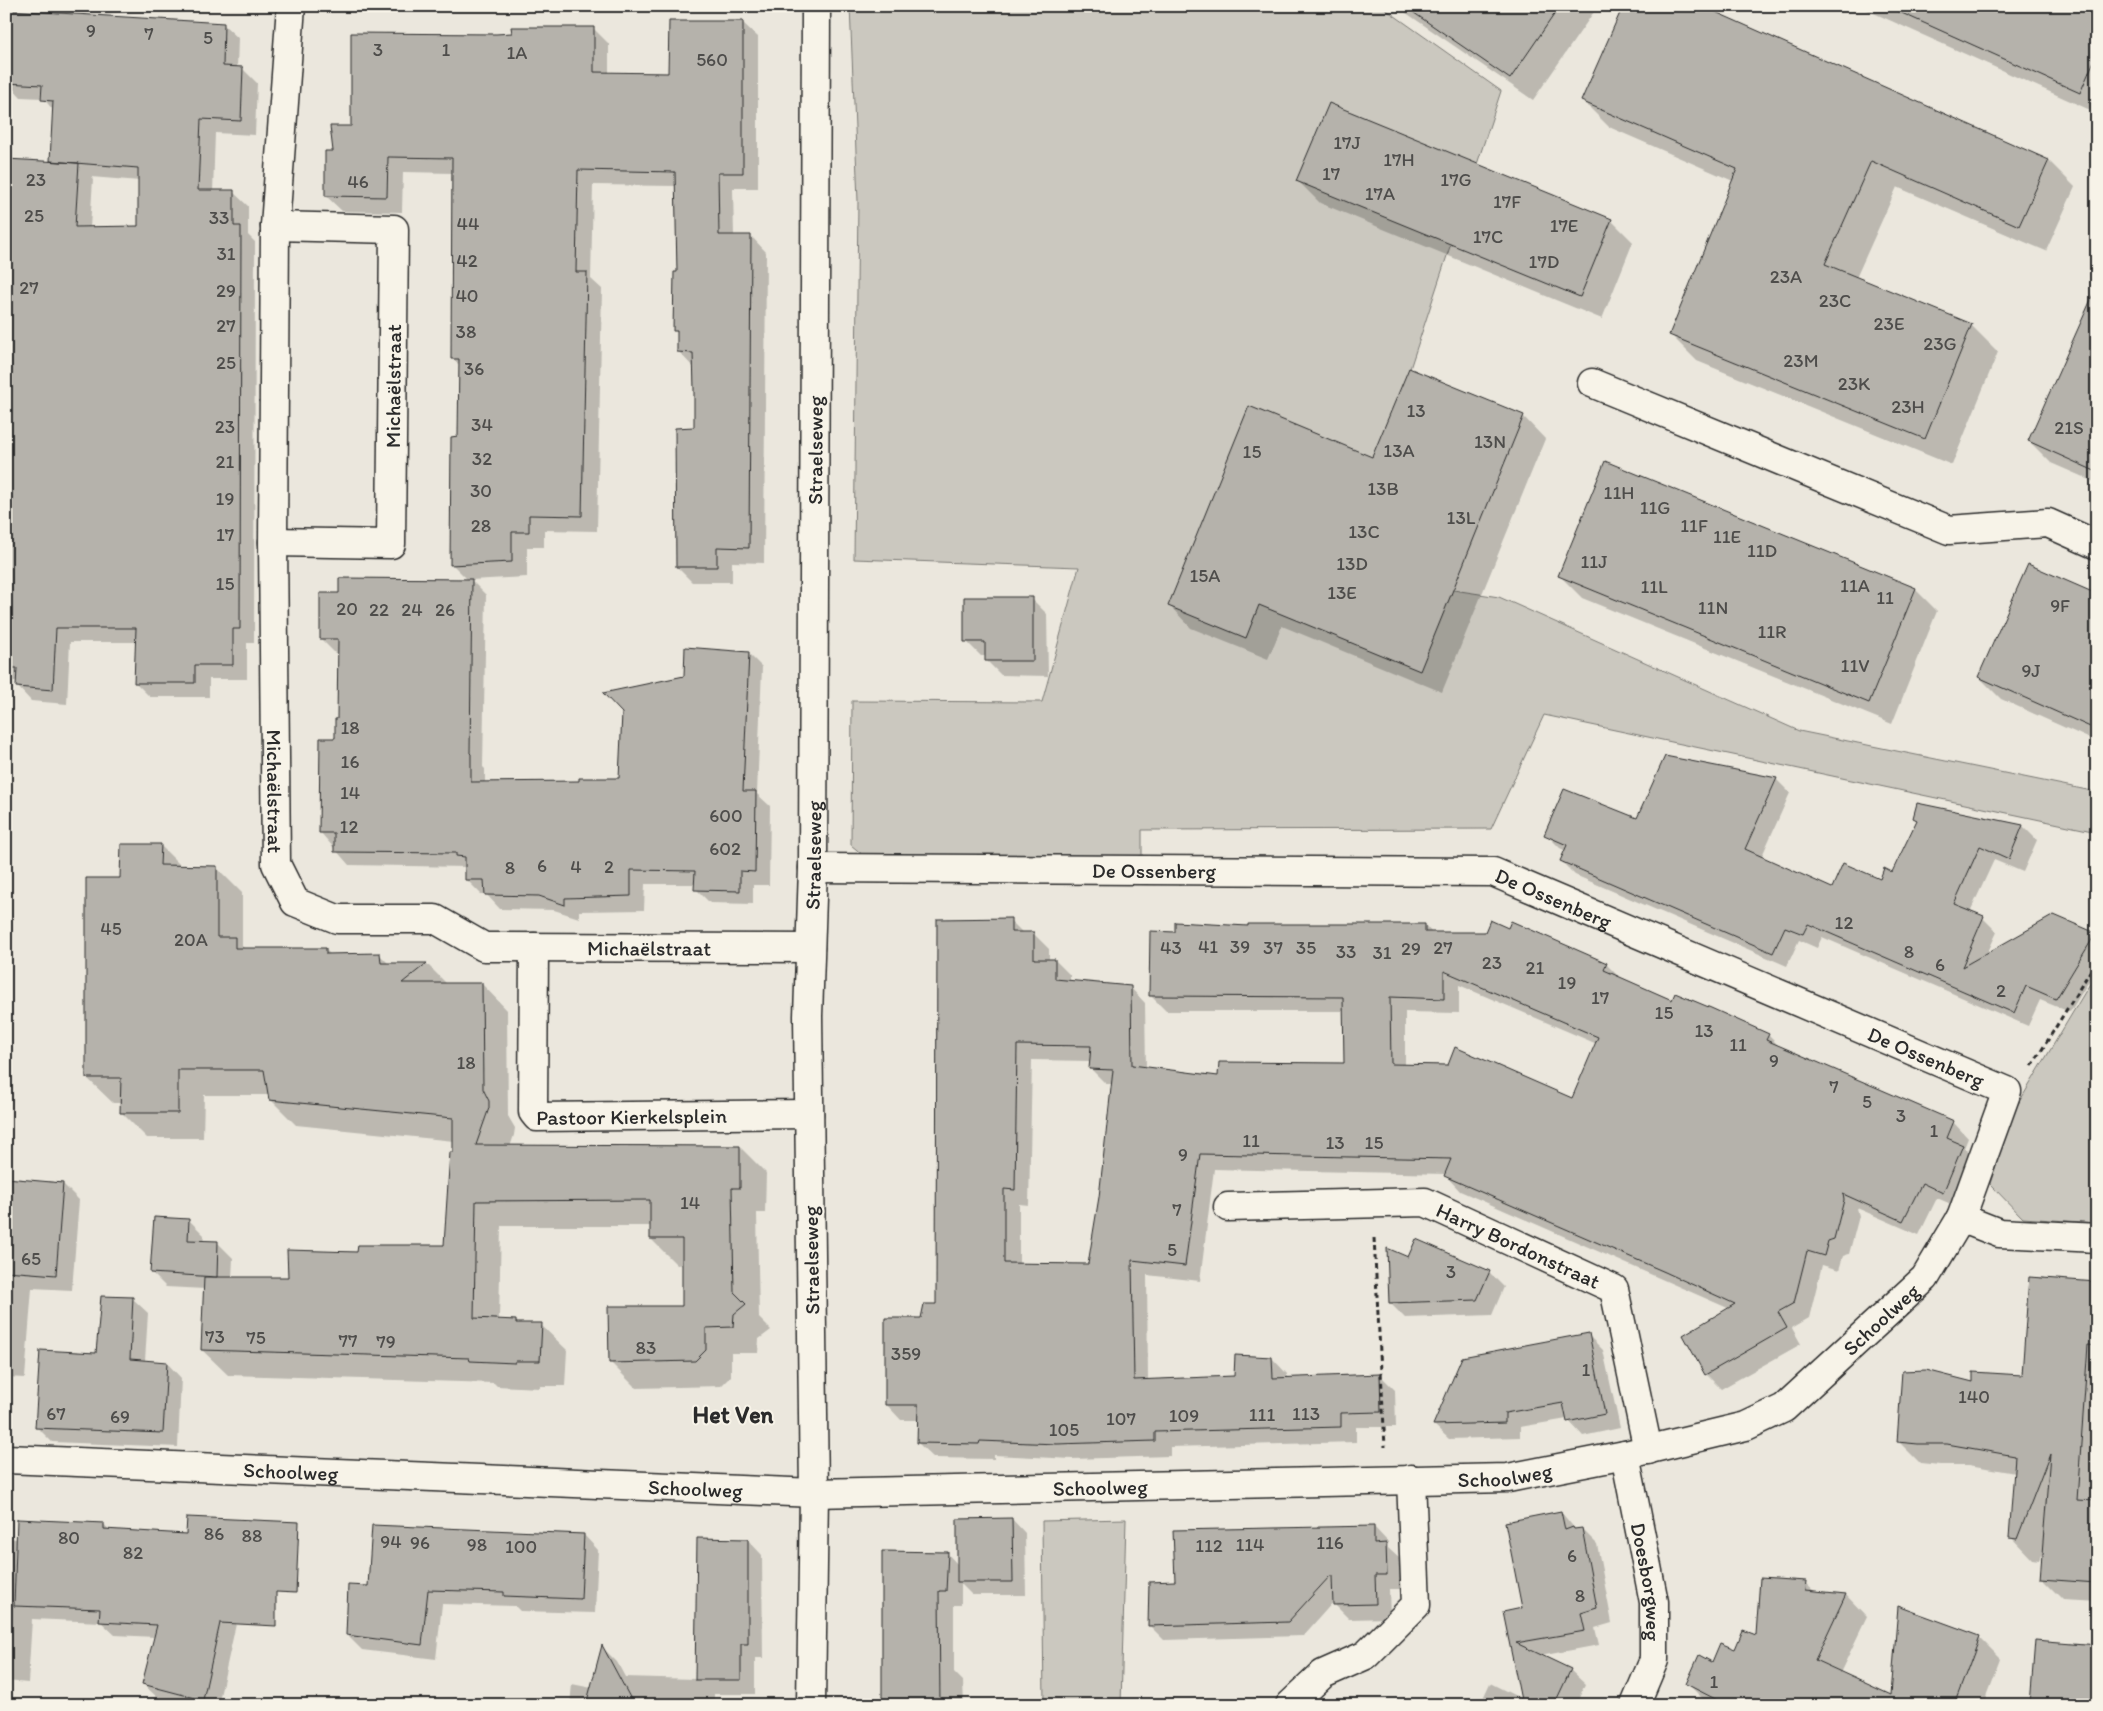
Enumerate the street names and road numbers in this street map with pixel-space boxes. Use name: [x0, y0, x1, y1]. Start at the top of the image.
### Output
street label: Michaëlstraat: [379, 324, 406, 448]
street label: Straelseweg: [802, 395, 827, 505]
street label: Michaëlstraat: [262, 729, 288, 854]
street label: Straelseweg: [799, 800, 826, 910]
street label: De Ossenberg: [1092, 857, 1216, 883]
street label: De Ossenberg: [1492, 862, 1616, 934]
street label: Michaëlstraat: [587, 935, 711, 960]
street label: De Ossenberg: [1864, 1021, 1989, 1093]
street label: Pastoor Kierkelsplein: [536, 1102, 727, 1130]
street label: Harry Bordonstraat: [1433, 1197, 1604, 1294]
street label: Straelseweg: [798, 1205, 824, 1315]
street label: Schoolweg: [1837, 1277, 1924, 1360]
street label: Schoolweg: [243, 1456, 339, 1485]
street label: Schoolweg: [1457, 1457, 1554, 1492]
street label: Schoolweg: [1053, 1473, 1148, 1500]
street label: Schoolweg: [647, 1474, 744, 1503]
street label: Doesborgweg: [1626, 1520, 1667, 1641]

